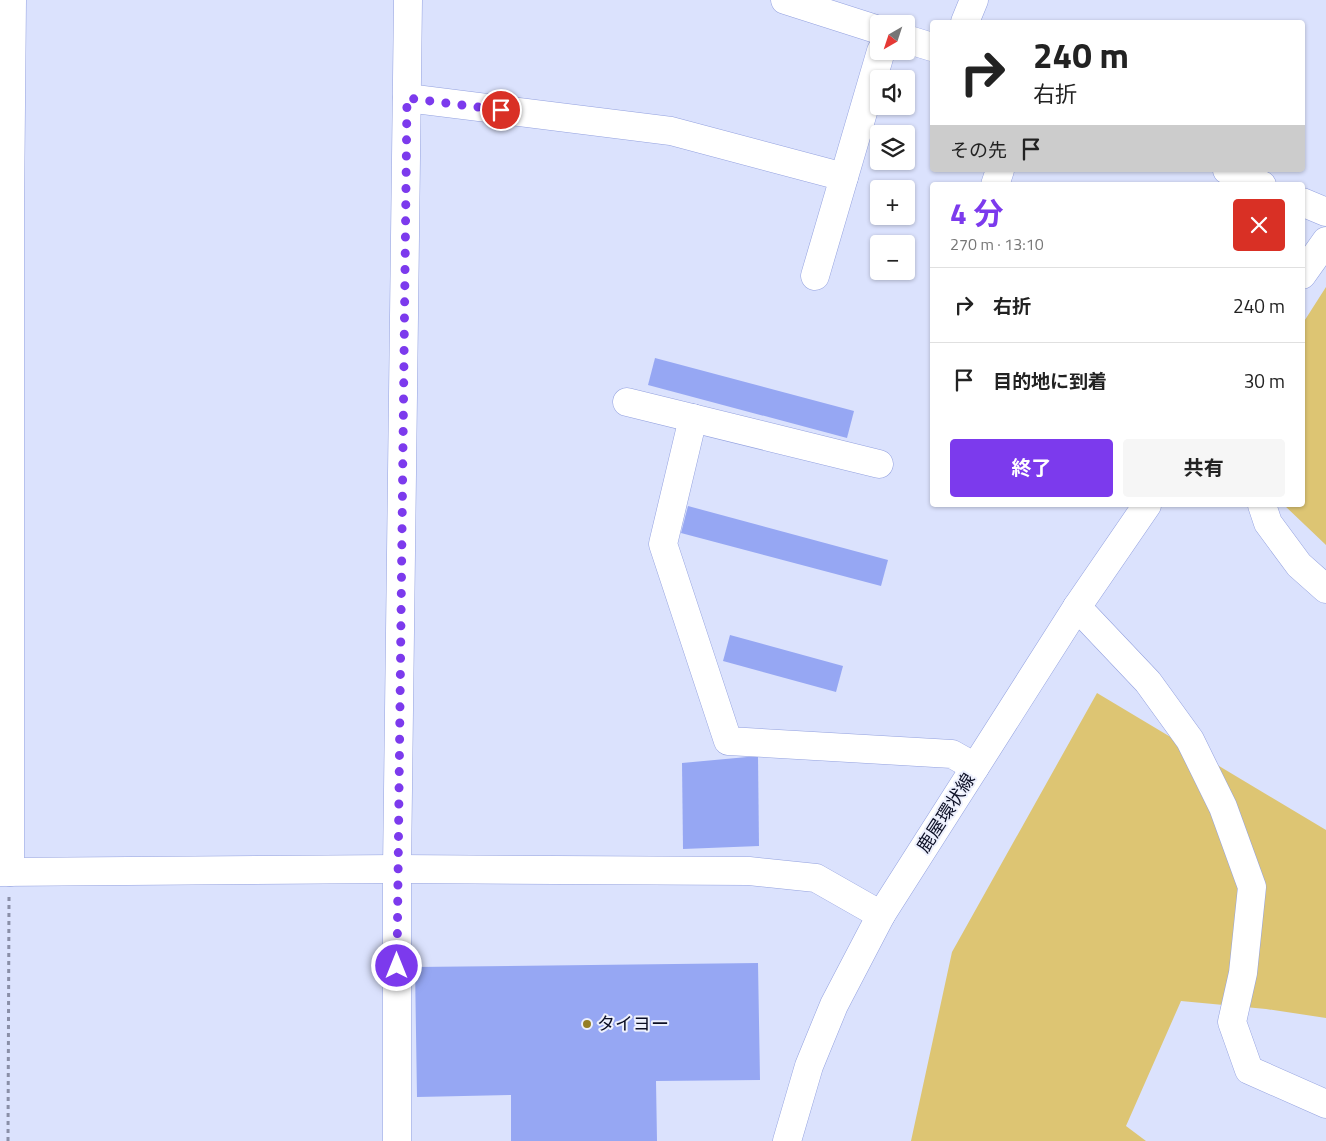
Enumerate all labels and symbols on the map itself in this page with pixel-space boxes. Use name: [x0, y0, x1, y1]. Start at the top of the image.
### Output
north arrow: [870, 15, 915, 60]
pin: [480, 89, 522, 131]
street label: 鹿屋環状線: [910, 768, 981, 858]
position arrow: [370, 939, 422, 991]
place label: タイヨー: [597, 1010, 669, 1037]
marker: タイヨー: [581, 1018, 593, 1030]

